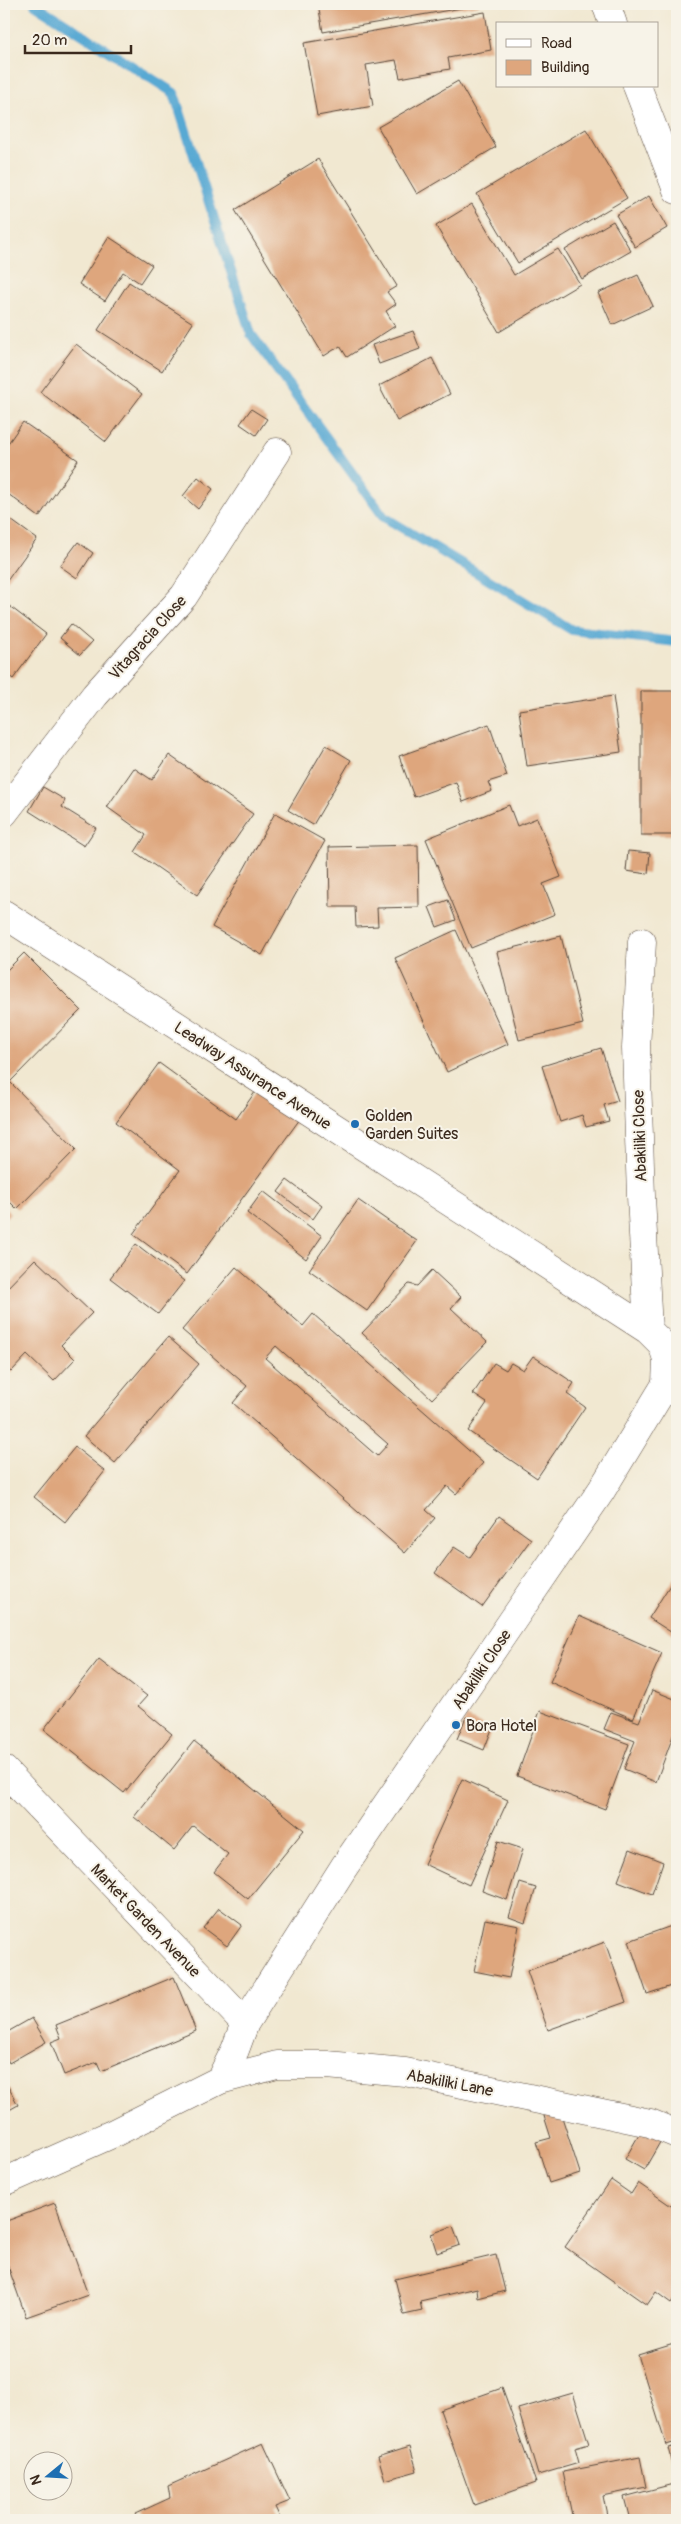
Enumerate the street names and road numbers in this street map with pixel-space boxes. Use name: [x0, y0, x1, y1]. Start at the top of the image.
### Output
street label: Vitagracia Close: [105, 591, 191, 684]
street label: Leadway Assurance Avenue: [170, 1017, 335, 1134]
street label: Abakiliki Close: [628, 1089, 652, 1182]
street label: Abakiliki Close: [448, 1626, 516, 1713]
street label: Market Garden Avenue: [86, 1860, 205, 1982]
street label: Abakiliki Lane: [405, 2065, 495, 2101]

